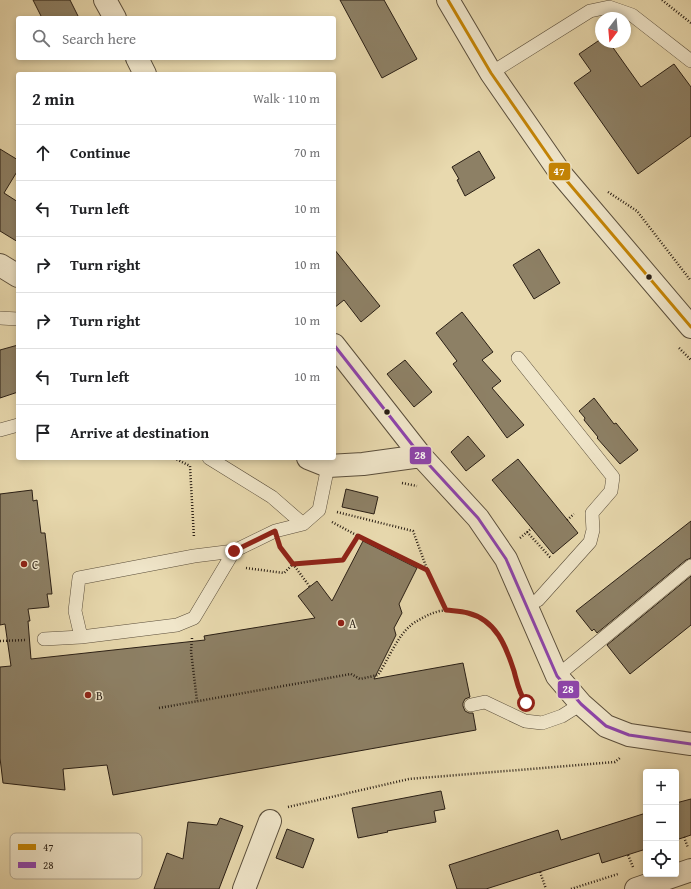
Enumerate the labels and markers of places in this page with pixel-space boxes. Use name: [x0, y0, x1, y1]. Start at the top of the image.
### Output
unlabelled marker: [644, 272, 654, 282]
unlabelled marker: [382, 407, 392, 417]
place label: C: [32, 556, 39, 573]
marker: C: [19, 559, 29, 569]
place label: A: [349, 615, 357, 632]
marker: A: [336, 618, 346, 628]
place label: B: [96, 687, 103, 704]
marker: B: [83, 690, 93, 700]

